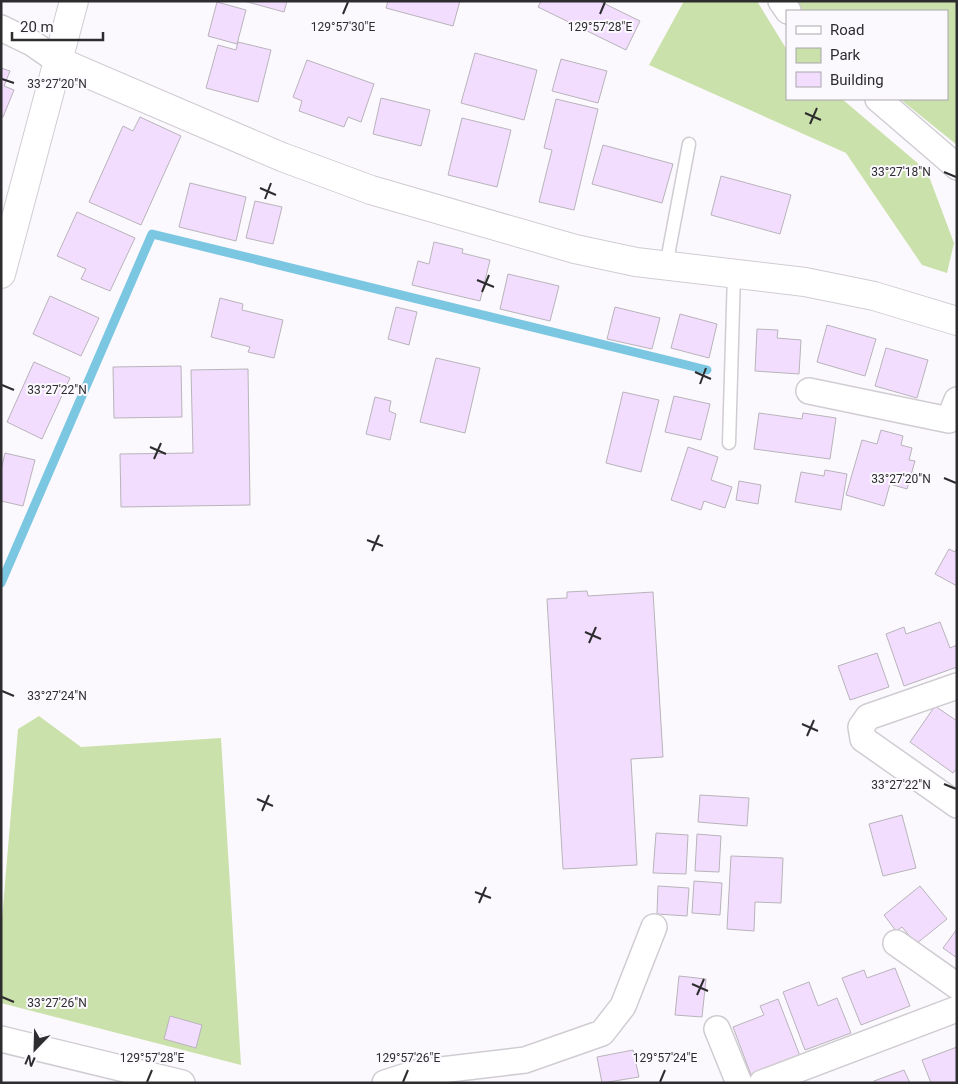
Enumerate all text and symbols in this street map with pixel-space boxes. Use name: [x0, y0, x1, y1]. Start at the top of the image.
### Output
scale bar: [12, 10, 104, 42]
legend: [786, 10, 948, 100]
text: 20 m: [20, 18, 54, 36]
text: 129°57'30"E: [311, 20, 375, 34]
text: 129°57'28"E: [568, 20, 632, 34]
text: Road: [830, 21, 864, 39]
text: Park: [830, 46, 861, 64]
text: Building: [830, 71, 884, 89]
text: 33°27'20"N: [27, 77, 87, 91]
text: 33°27'18"N: [871, 165, 931, 179]
text: 33°27'22"N: [27, 383, 87, 397]
text: 33°27'20"N: [871, 472, 931, 486]
text: 33°27'24"N: [27, 689, 87, 703]
text: 33°27'22"N: [871, 778, 931, 792]
text: 33°27'26"N: [27, 996, 87, 1010]
north arrow: [10, 1024, 60, 1074]
text: 129°57'28"E: [120, 1051, 184, 1065]
text: 129°57'26"E: [376, 1051, 440, 1065]
text: 129°57'24"E: [633, 1051, 697, 1065]
text: N: [22, 1052, 38, 1070]

